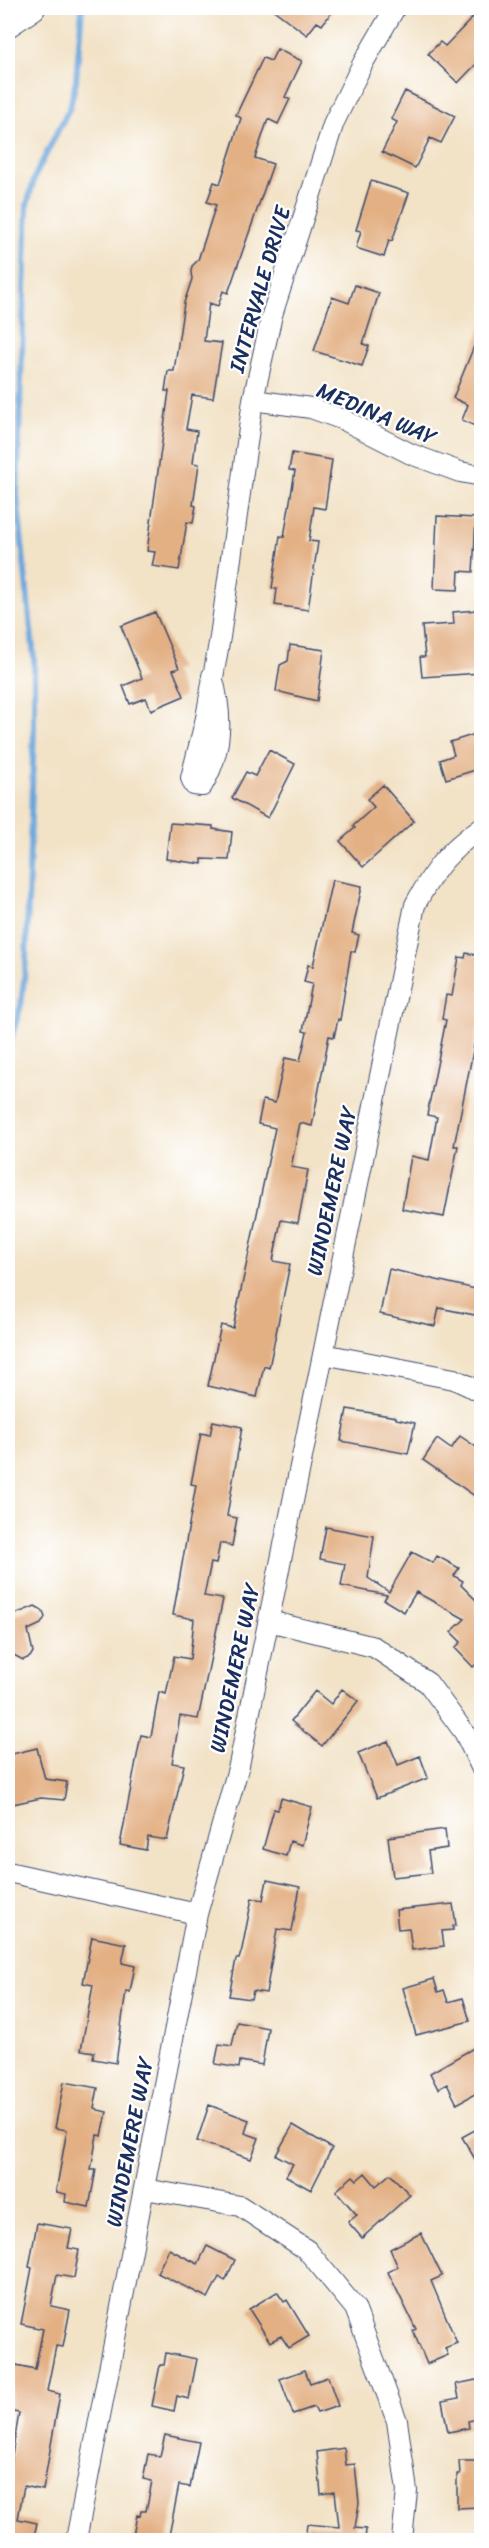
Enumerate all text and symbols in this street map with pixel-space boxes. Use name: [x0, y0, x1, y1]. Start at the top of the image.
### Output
street label: INTERVALE DRIVE: [217, 200, 302, 378]
street label: MEDINA WAY: [311, 371, 444, 457]
street label: WINDEMERE WAY: [295, 1101, 369, 1279]
street label: WINDEMERE WAY: [198, 1578, 272, 1756]
street label: WINDEMERE WAY: [94, 2052, 165, 2230]

